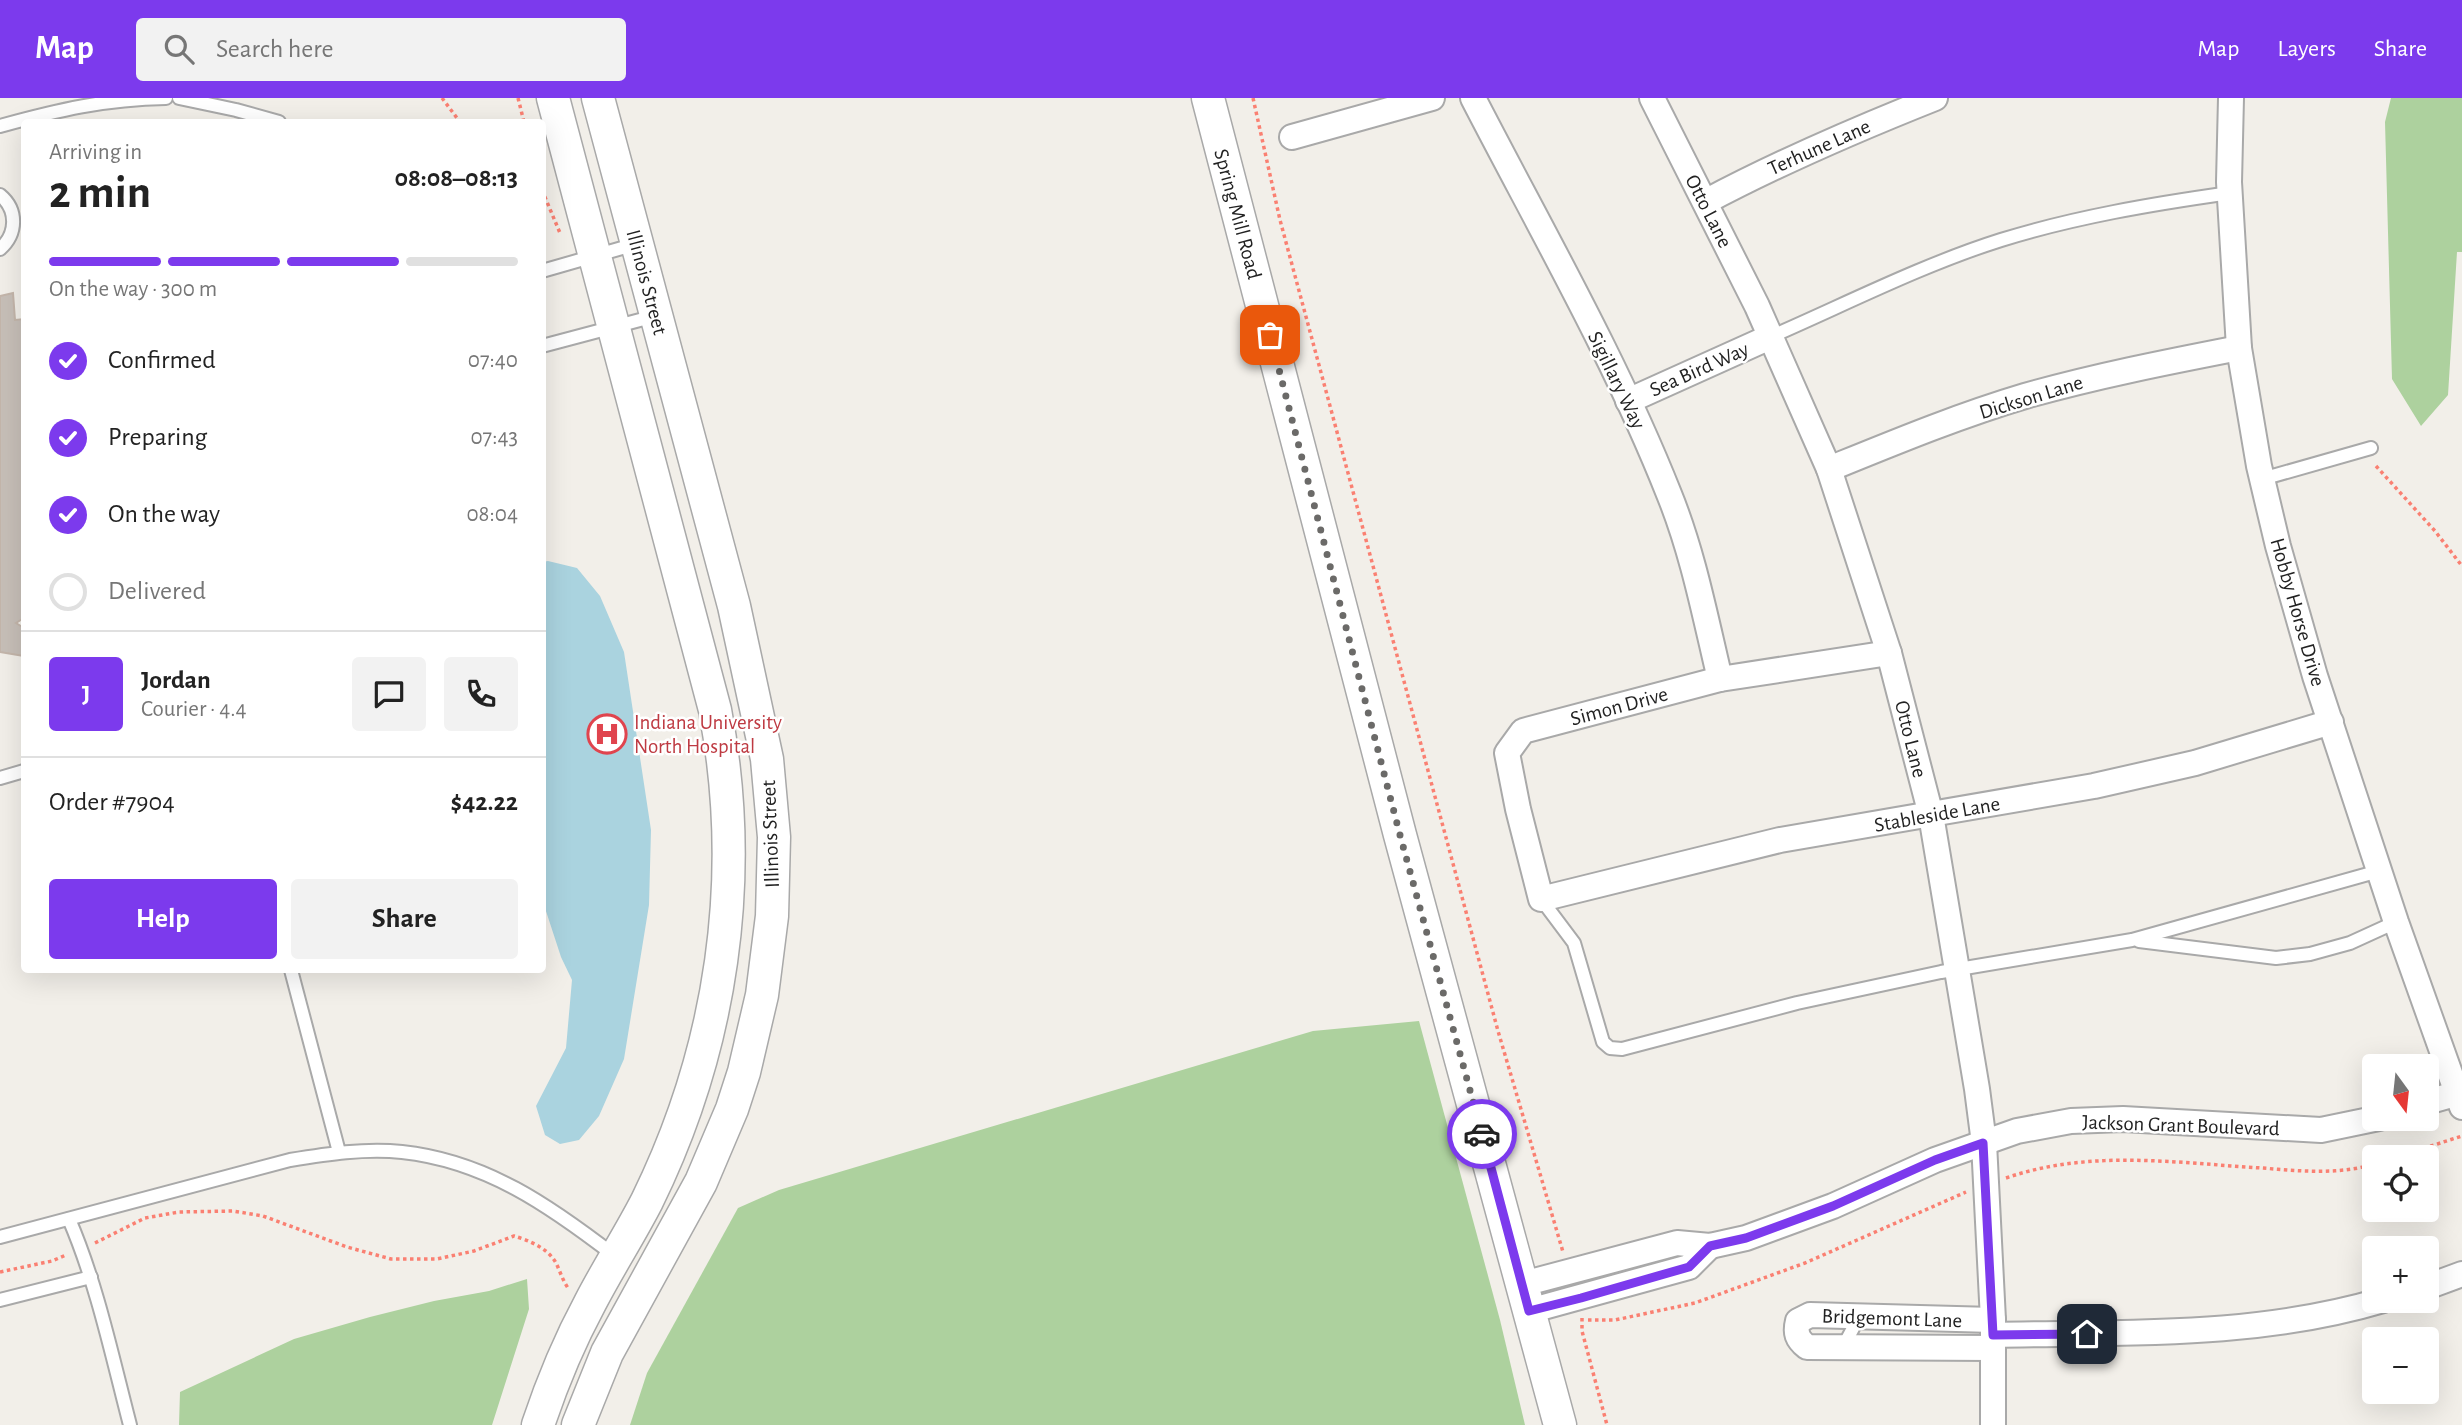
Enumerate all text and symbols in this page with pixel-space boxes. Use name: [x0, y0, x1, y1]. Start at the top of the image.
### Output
search box: [136, 18, 626, 81]
icon: search: [160, 30, 198, 68]
text: Map: [35, 32, 94, 65]
text: Search here: [216, 36, 334, 62]
text: Map: [2197, 37, 2239, 61]
text: Layers: [2277, 37, 2336, 61]
text: Share: [2374, 37, 2427, 61]
street label: Terhune Lane: [1765, 116, 1874, 179]
text: Arriving in: [49, 141, 142, 164]
street label: Spring Mill Road: [1210, 147, 1265, 282]
text: 08:08–08:13: [394, 165, 518, 191]
text: 2 min: [49, 170, 151, 216]
street label: Otto Lane: [1681, 171, 1736, 251]
street label: Illinois Street: [622, 227, 671, 337]
text: On the way · 300 m: [49, 278, 217, 301]
pin: [1240, 305, 1300, 365]
icon: bag: [1251, 316, 1289, 354]
street label: Sigillary Way: [1584, 328, 1649, 432]
street label: Sea Bird Way: [1647, 338, 1752, 401]
icon: check: [49, 342, 87, 380]
text: Confirmed: [108, 347, 216, 373]
text: 07:40: [468, 349, 518, 372]
street label: Dickson Lane: [1977, 372, 2085, 423]
icon: check: [49, 419, 87, 457]
text: Preparing: [108, 424, 207, 450]
text: 07:43: [470, 426, 518, 449]
icon: check: [49, 496, 87, 534]
text: On the way: [108, 501, 220, 527]
text: 08:04: [466, 503, 518, 526]
street label: Hobby Horse Drive: [2266, 536, 2329, 689]
text: Delivered: [108, 578, 206, 604]
button: chat: [352, 657, 426, 731]
button: phone: [444, 657, 518, 731]
text: Jordan: [141, 667, 211, 693]
text: J: [82, 681, 90, 707]
street label: Simon Drive: [1568, 683, 1670, 730]
text: Courier · 4.4: [141, 698, 247, 721]
street label: Otto Lane: [1891, 698, 1930, 780]
place label: Indiana University North Hospital: [634, 712, 782, 757]
hospital icon: Indiana University North Hospital: [586, 713, 628, 755]
street label: Illinois Street: [758, 779, 783, 888]
text: Order #7904: [49, 789, 175, 815]
text: $42.22: [451, 789, 518, 815]
street label: Stableside Lane: [1872, 793, 2002, 836]
button: Help: [49, 879, 277, 959]
button: Share: [291, 879, 518, 959]
north arrow: [2362, 1054, 2440, 1130]
map controls: [2362, 1054, 2439, 1404]
courier: [1447, 1099, 1517, 1169]
street label: Jackson Grant Boulevard: [2082, 1112, 2280, 1139]
icon: car: [1463, 1115, 1501, 1153]
button: locate: [2362, 1145, 2439, 1222]
button: +: [2362, 1236, 2439, 1313]
pin: [2057, 1304, 2117, 1364]
street label: Bridgemont Lane: [1821, 1306, 1962, 1331]
icon: home: [2068, 1315, 2106, 1353]
button: −: [2362, 1327, 2439, 1404]

